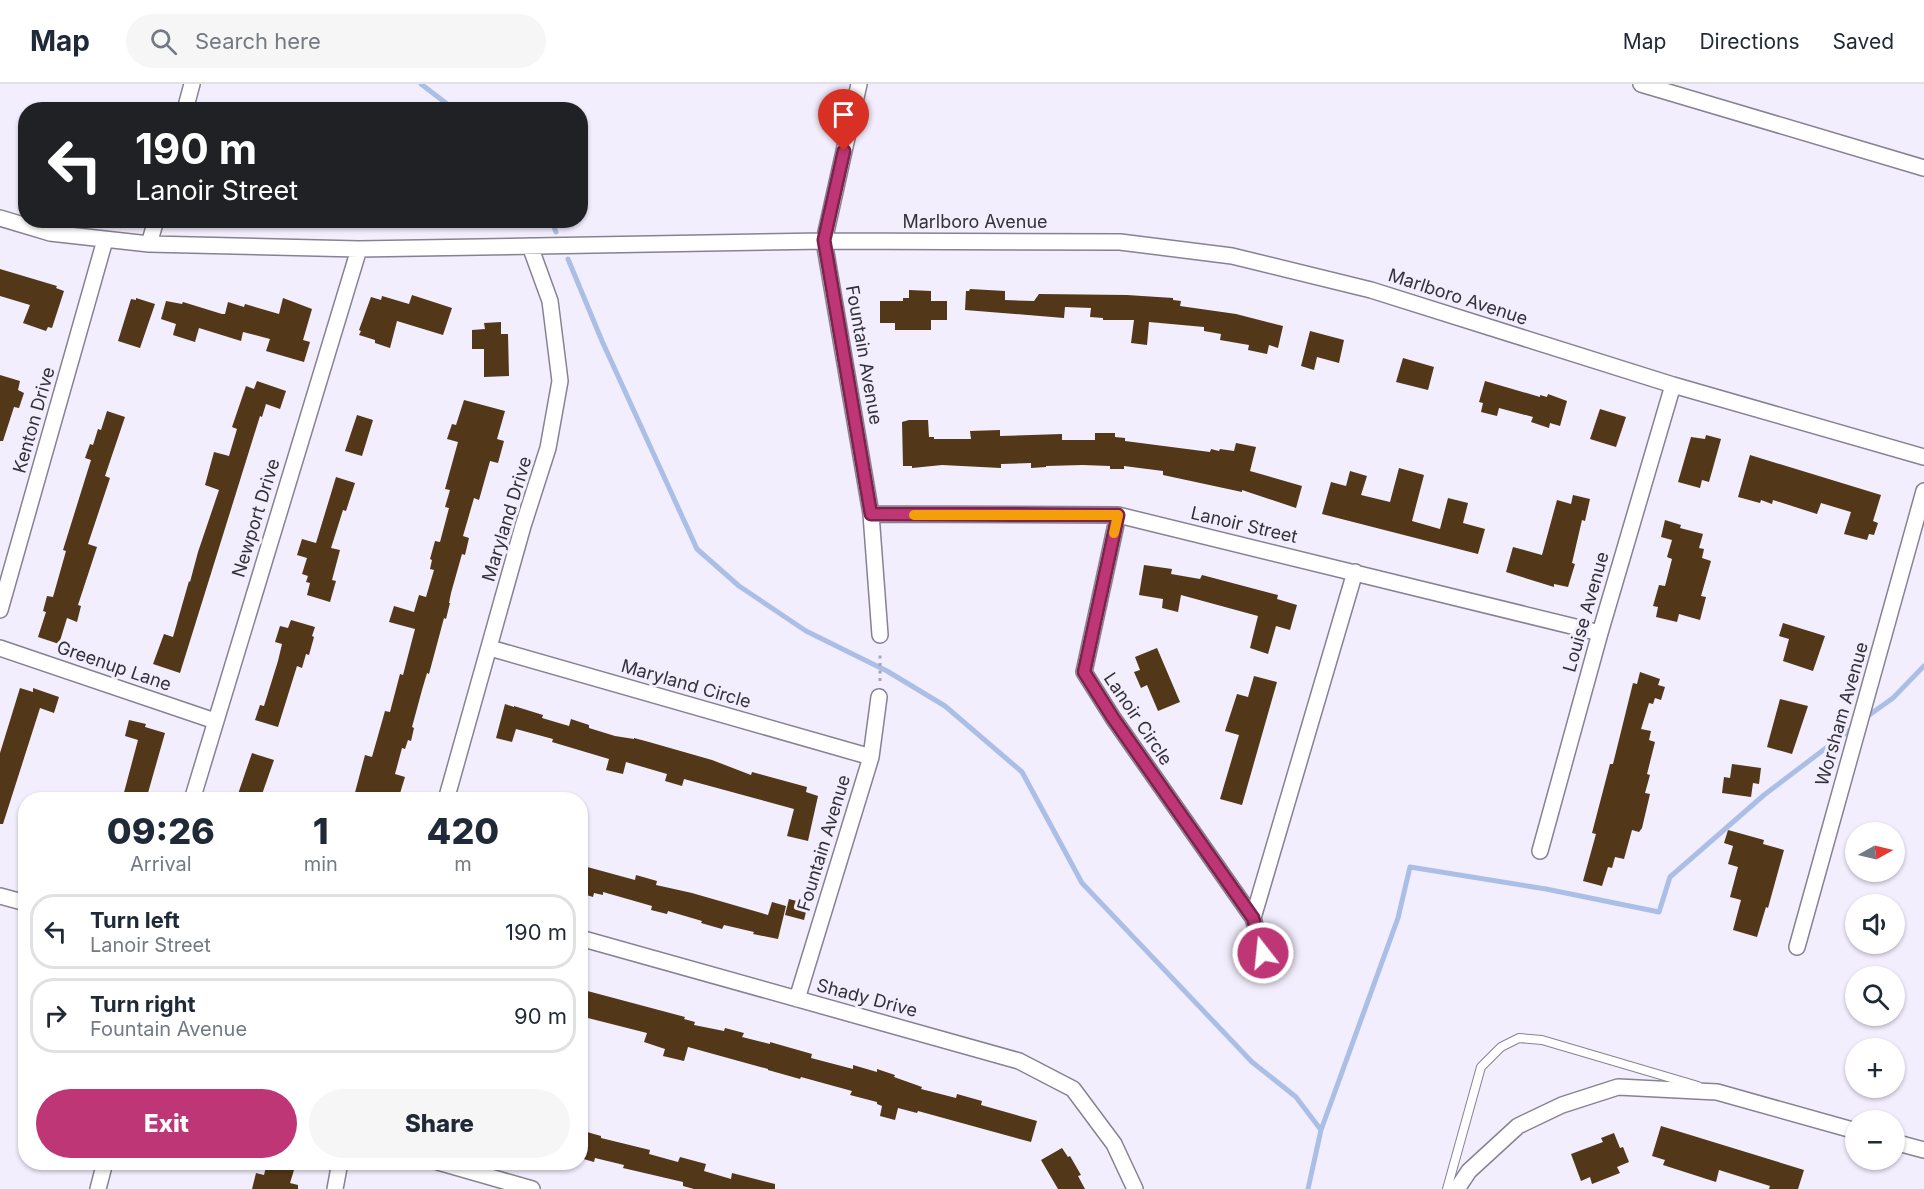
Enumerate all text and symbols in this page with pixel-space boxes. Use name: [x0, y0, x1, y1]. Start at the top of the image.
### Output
search box: [126, 14, 546, 68]
text: Map: [30, 24, 90, 58]
icon: search: [147, 25, 180, 58]
text: Search here: [195, 28, 321, 54]
text: Map: [1623, 29, 1666, 54]
text: Directions: [1699, 29, 1800, 54]
text: Saved: [1833, 29, 1894, 54]
pin: [818, 89, 869, 151]
icon: arrive: [827, 98, 860, 131]
text: 190 m: [135, 123, 257, 174]
icon: left: [36, 126, 114, 204]
text: Lanoir Street: [135, 174, 298, 207]
street label: Marlboro Avenue: [902, 211, 1048, 232]
street label: Marlboro Avenue: [1386, 264, 1530, 329]
street label: Fountain Avenue: [842, 283, 887, 426]
street label: Kenton Drive: [8, 364, 59, 475]
street label: Maryland Drive: [478, 454, 535, 584]
street label: Newport Drive: [228, 456, 284, 580]
street label: Lanoir Street: [1189, 502, 1300, 547]
street label: Louise Avenue: [1558, 549, 1613, 674]
street label: Greenup Lane: [54, 636, 174, 695]
street label: Worsham Avenue: [1811, 639, 1872, 788]
street label: Maryland Circle: [619, 655, 753, 712]
street label: Lanoir Circle: [1100, 668, 1177, 769]
street label: Fountain Avenue: [793, 772, 854, 914]
text: 09:26: [107, 809, 215, 853]
text: 1: [313, 809, 329, 853]
text: 420: [427, 809, 499, 853]
north arrow: [1845, 822, 1905, 882]
map controls: [1845, 822, 1905, 1170]
text: Arrival: [130, 852, 192, 876]
text: min: [304, 852, 338, 876]
text: m: [454, 852, 472, 876]
button: sound: [1845, 894, 1905, 954]
text: Turn left: [90, 907, 180, 933]
icon: left: [39, 915, 72, 948]
text: 190 m: [505, 919, 567, 945]
position arrow: [1231, 921, 1295, 985]
text: Lanoir Street: [90, 933, 211, 957]
button: search: [1845, 966, 1905, 1026]
street label: Shady Drive: [815, 974, 920, 1021]
text: Turn right: [90, 991, 196, 1017]
icon: right: [39, 999, 72, 1032]
text: 90 m: [514, 1003, 567, 1029]
text: Fountain Avenue: [90, 1017, 247, 1041]
button: +: [1845, 1038, 1905, 1098]
button: Exit: [36, 1089, 297, 1158]
button: Share: [309, 1089, 570, 1158]
button: −: [1845, 1110, 1905, 1170]

